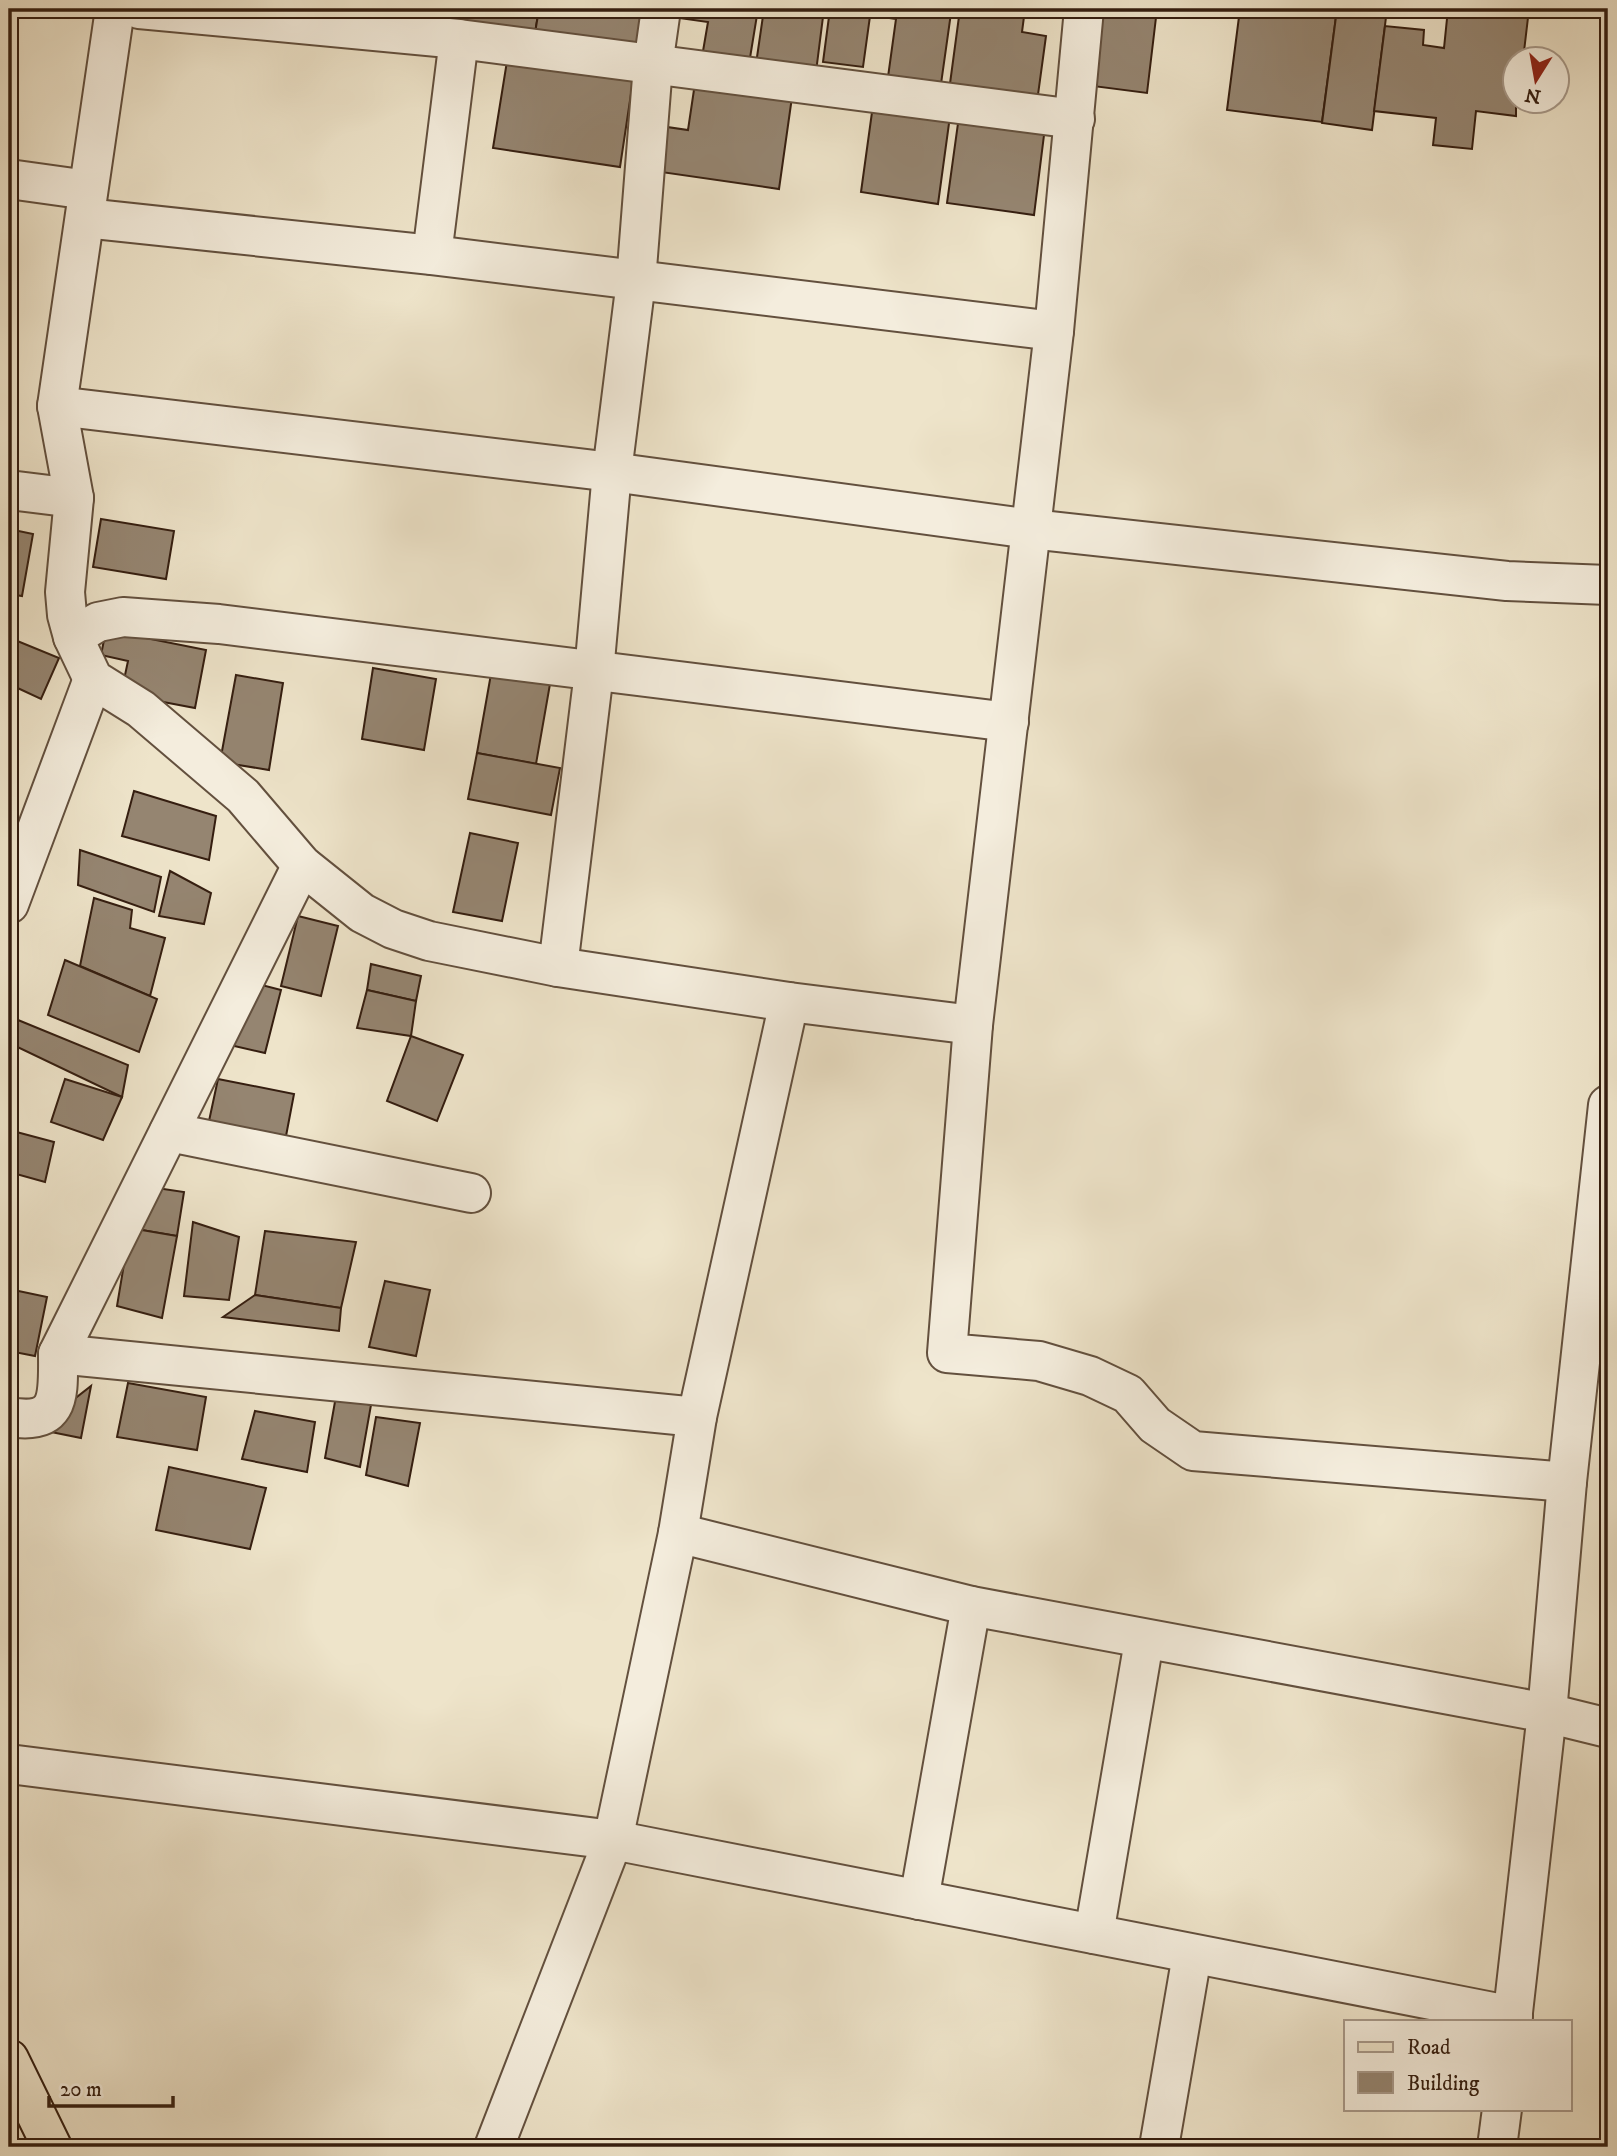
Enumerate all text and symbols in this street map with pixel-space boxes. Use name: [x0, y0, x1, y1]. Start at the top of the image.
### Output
north arrow: [1502, 46, 1572, 116]
text: N: [1523, 82, 1543, 108]
legend: [1344, 2020, 1572, 2110]
text: Road: [1407, 2035, 1451, 2061]
scale bar: [49, 2065, 173, 2109]
text: Building: [1407, 2071, 1480, 2097]
text: 20 m: [60, 2077, 102, 2103]

